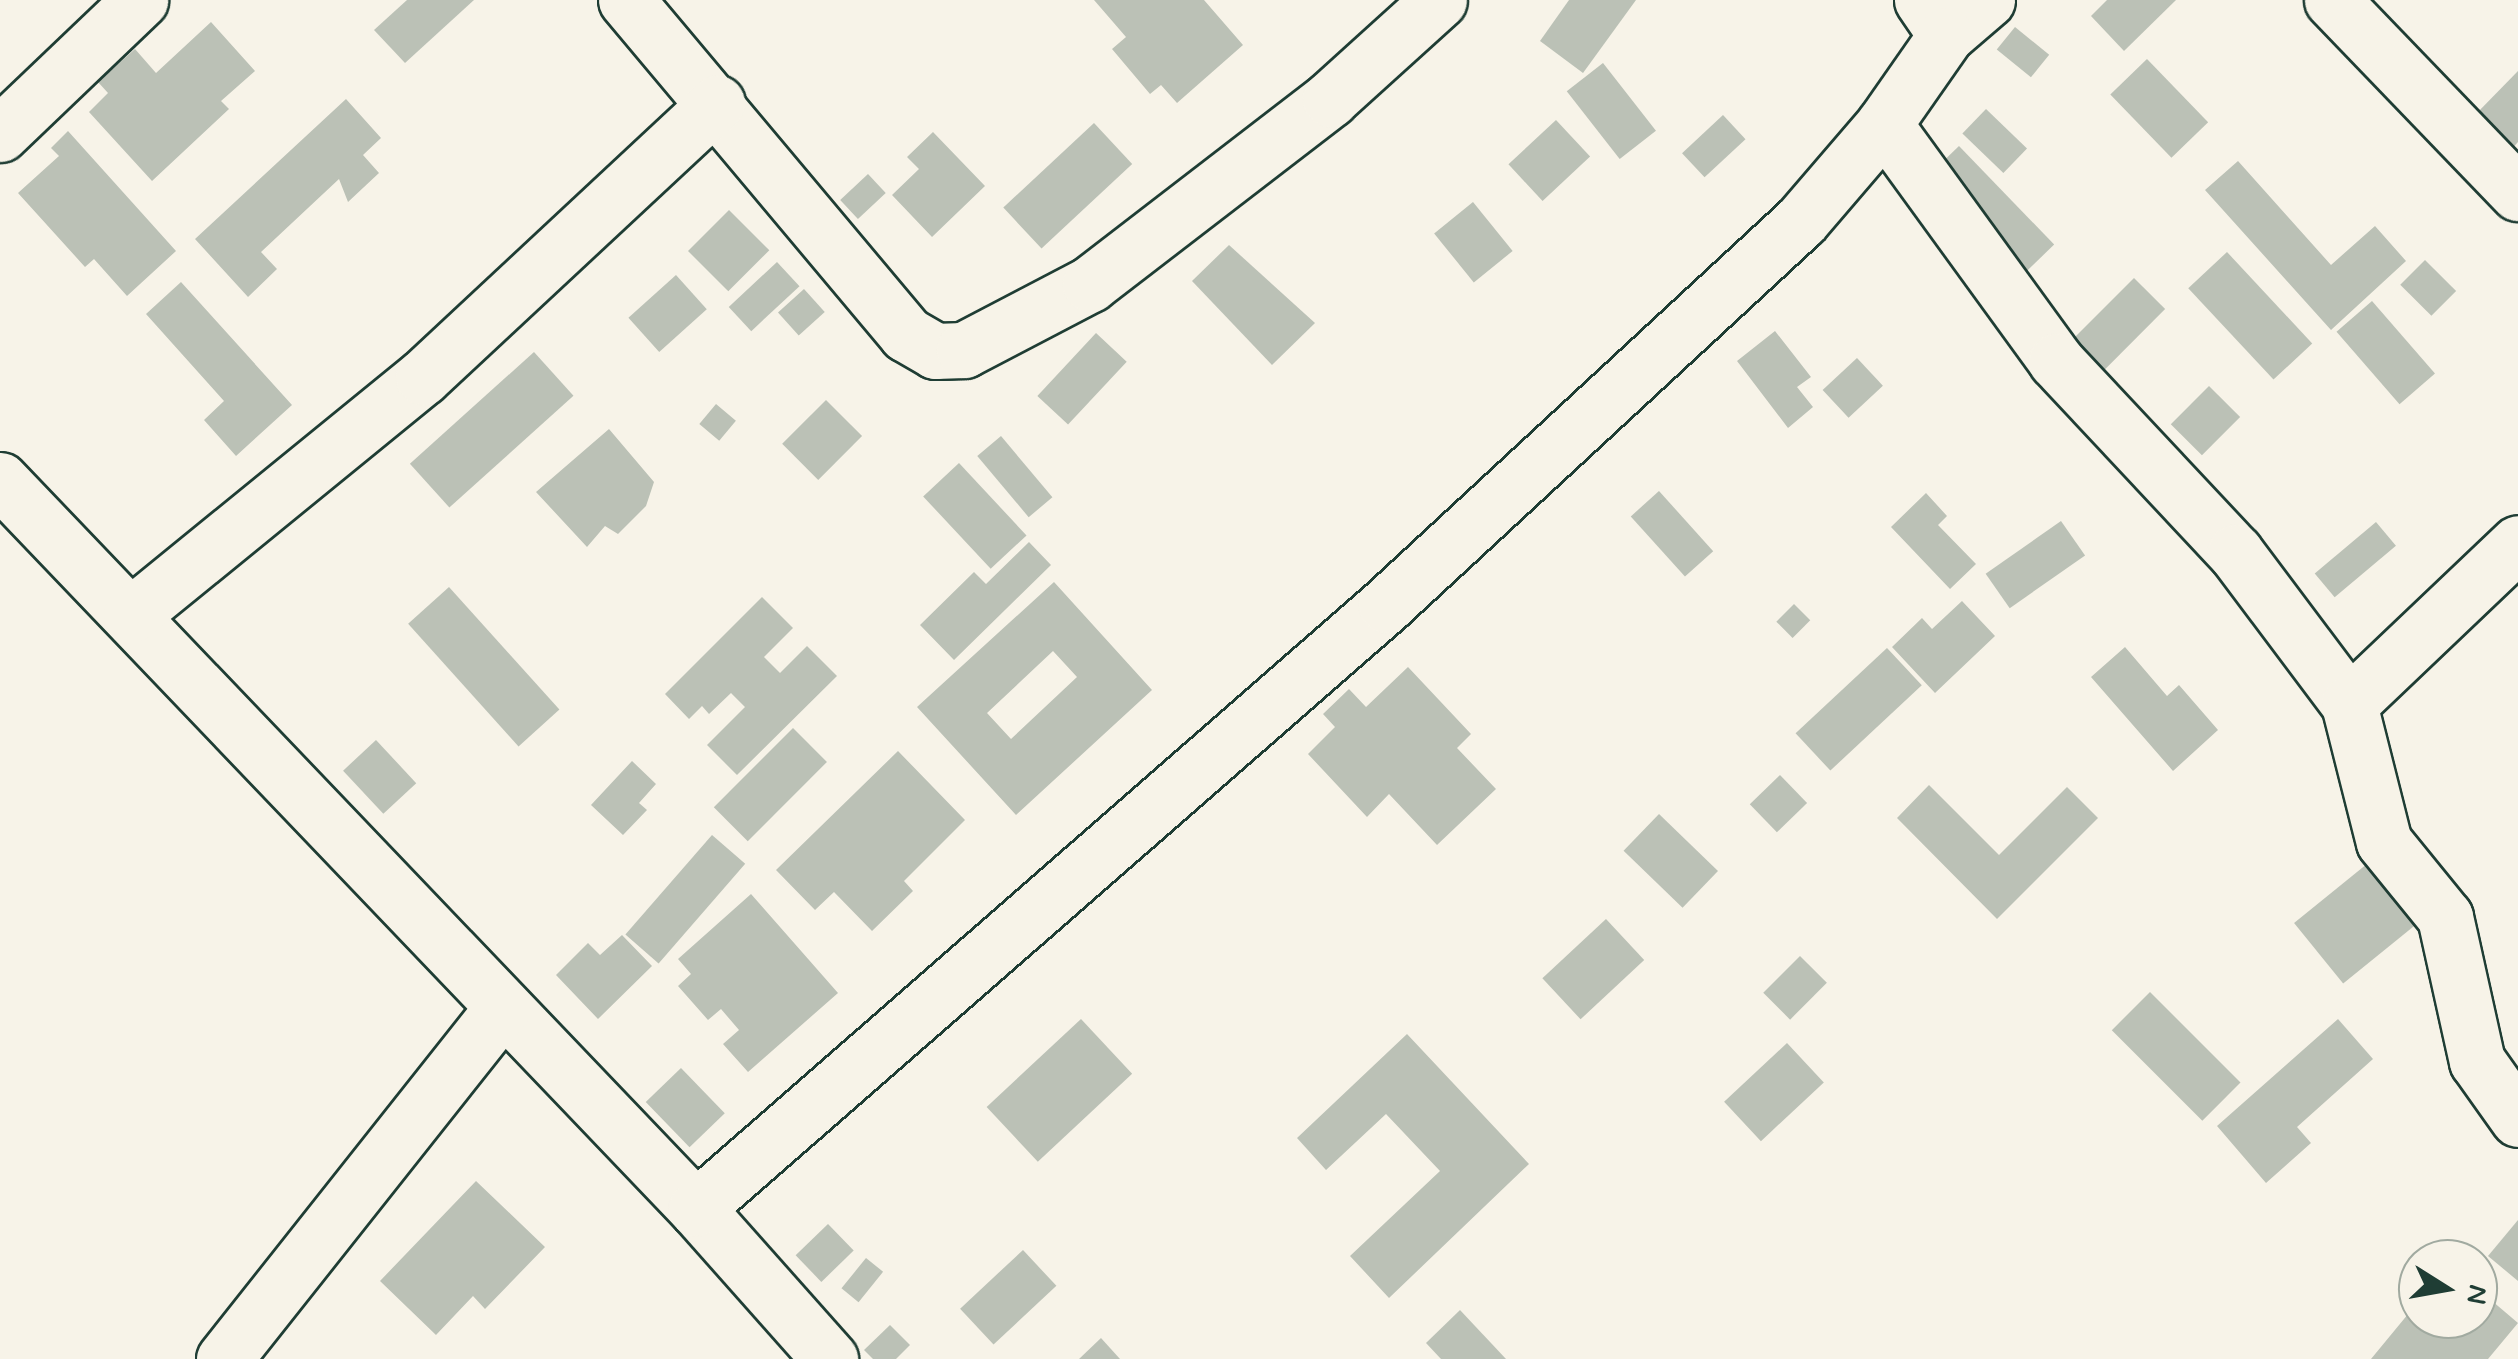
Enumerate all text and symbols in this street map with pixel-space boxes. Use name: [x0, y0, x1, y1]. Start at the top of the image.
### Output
north arrow: [2398, 1239, 2498, 1339]
text: N: [2456, 1282, 2496, 1307]

